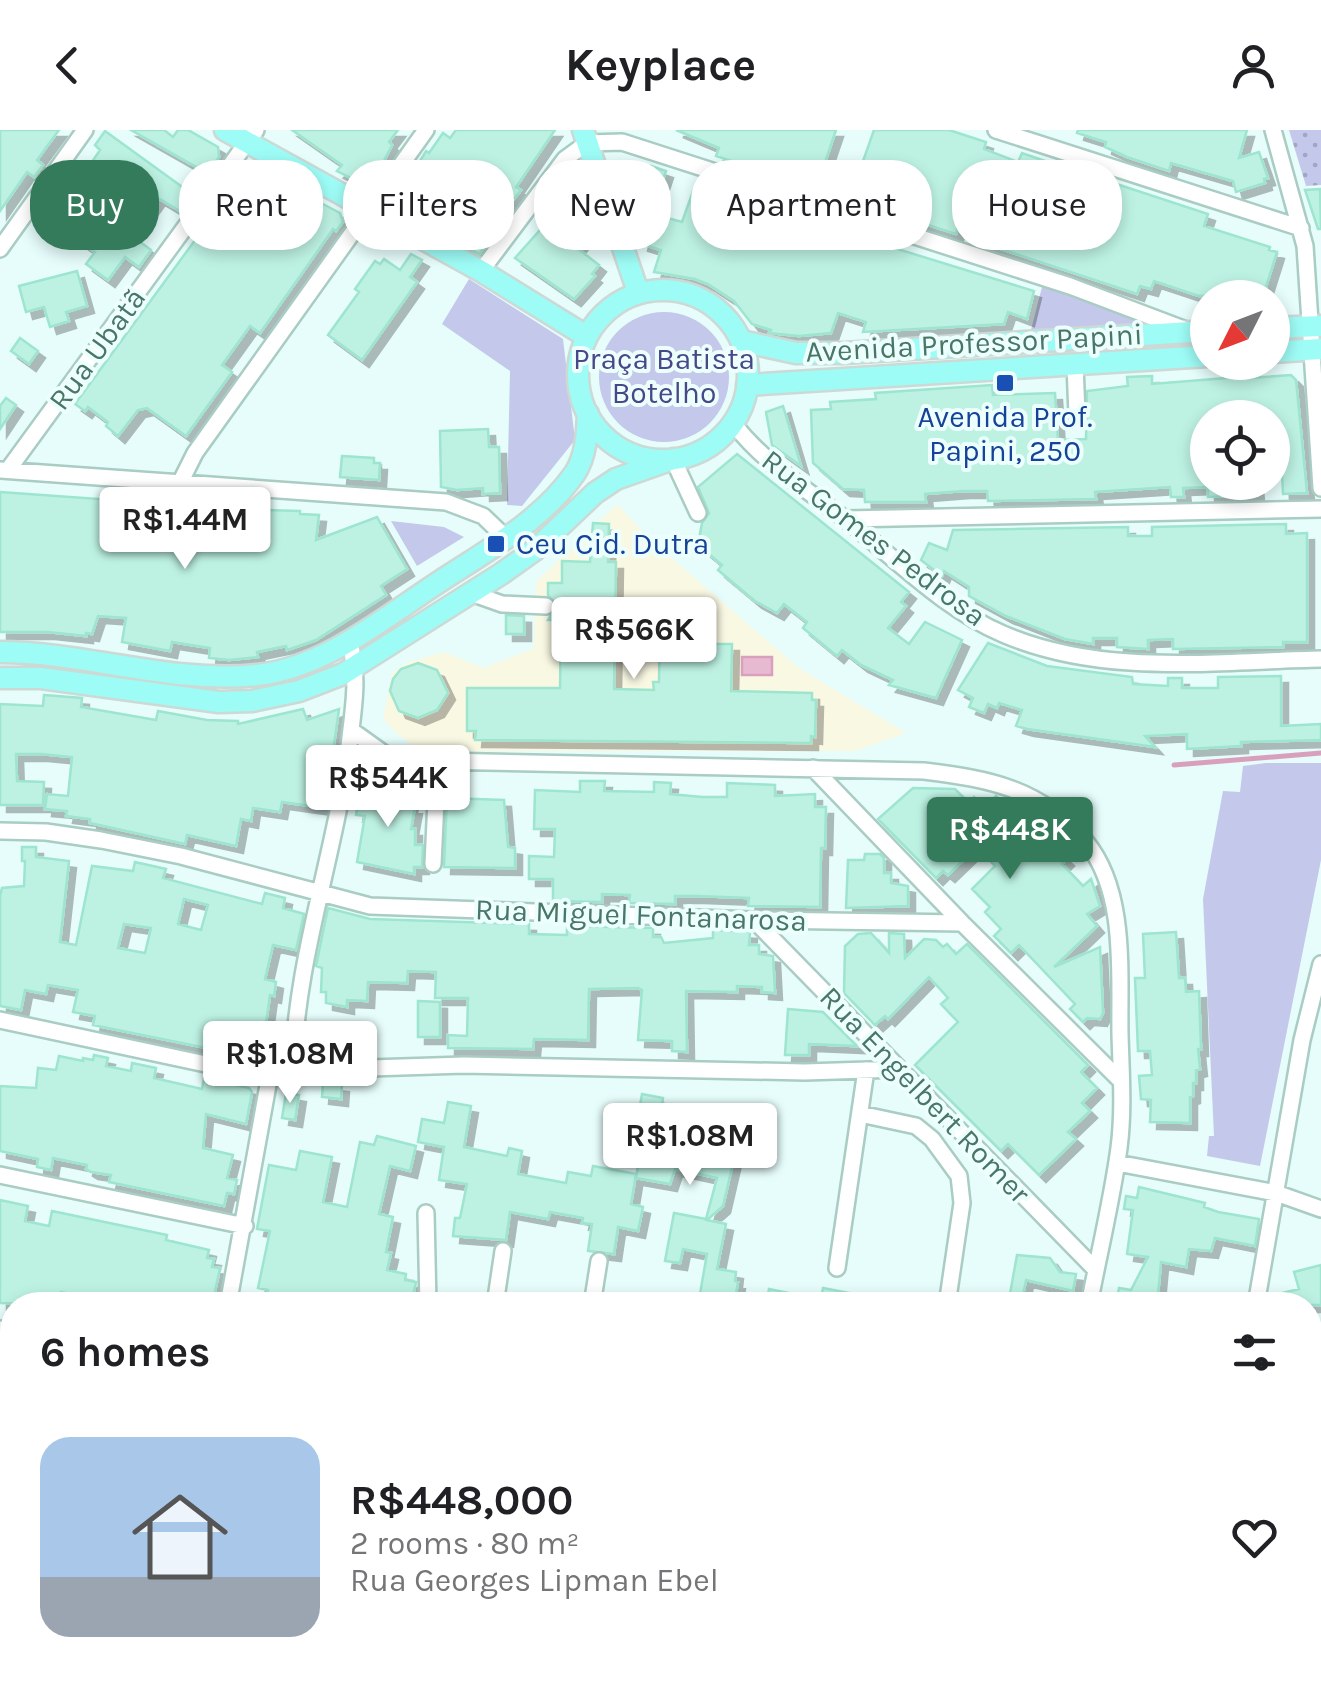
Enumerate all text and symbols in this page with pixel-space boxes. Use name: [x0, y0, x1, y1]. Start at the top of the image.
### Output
icon: back: [40, 38, 95, 93]
icon: person: [1226, 38, 1281, 93]
text: Keyplace: [565, 39, 756, 91]
chip: Buy: [30, 160, 159, 250]
chip: Rent: [179, 160, 323, 250]
chip: Filters: [343, 160, 514, 250]
chip: New: [534, 160, 671, 250]
chip: Apartment: [691, 160, 932, 250]
chip: House: [952, 160, 1122, 250]
north arrow: [1190, 280, 1290, 380]
map controls: [1190, 280, 1290, 500]
street label: Rua Ubatã: [41, 281, 153, 417]
street label: Avenida Professor Papini: [805, 316, 1143, 370]
park label: Praça Batista Botelho: [573, 341, 755, 411]
marker: Avenida Prof. Papini, 250: [994, 372, 1016, 394]
place label: Avenida Prof. Papini, 250: [918, 399, 1093, 469]
button: locate: [1190, 400, 1290, 500]
street label: Rua Gomes Pedrosa: [755, 442, 993, 634]
pin: R$1.44M: [93, 487, 277, 572]
text: R$1.44M: [122, 501, 249, 538]
place label: Ceu Cid. Dutra: [516, 526, 709, 562]
marker: Ceu Cid. Dutra: [485, 533, 507, 555]
pin: R$566K: [553, 597, 715, 682]
text: R$566K: [573, 611, 695, 648]
pin: R$544K: [307, 745, 469, 830]
text: R$544K: [328, 759, 448, 796]
pin: R$448K: [929, 797, 1091, 882]
text: R$448K: [949, 811, 1071, 848]
street label: Rua Miguel Fontanarosa: [475, 891, 807, 939]
street label: Rua Engelbert Romer: [812, 979, 1038, 1211]
pin: R$1.08M: [198, 1021, 382, 1106]
text: R$1.08M: [225, 1035, 355, 1072]
pin: R$1.08M: [598, 1103, 782, 1188]
text: R$1.08M: [625, 1117, 755, 1154]
icon: filters: [1227, 1325, 1282, 1380]
text: 6 homes: [40, 1327, 210, 1377]
text: R$448,000: [350, 1475, 573, 1525]
icon: home: [120, 1477, 240, 1597]
icon: heart: [1227, 1510, 1282, 1565]
text: 2 rooms · 80 m²: [350, 1525, 579, 1562]
text: Rua Georges Lipman Ebel: [350, 1562, 719, 1599]

